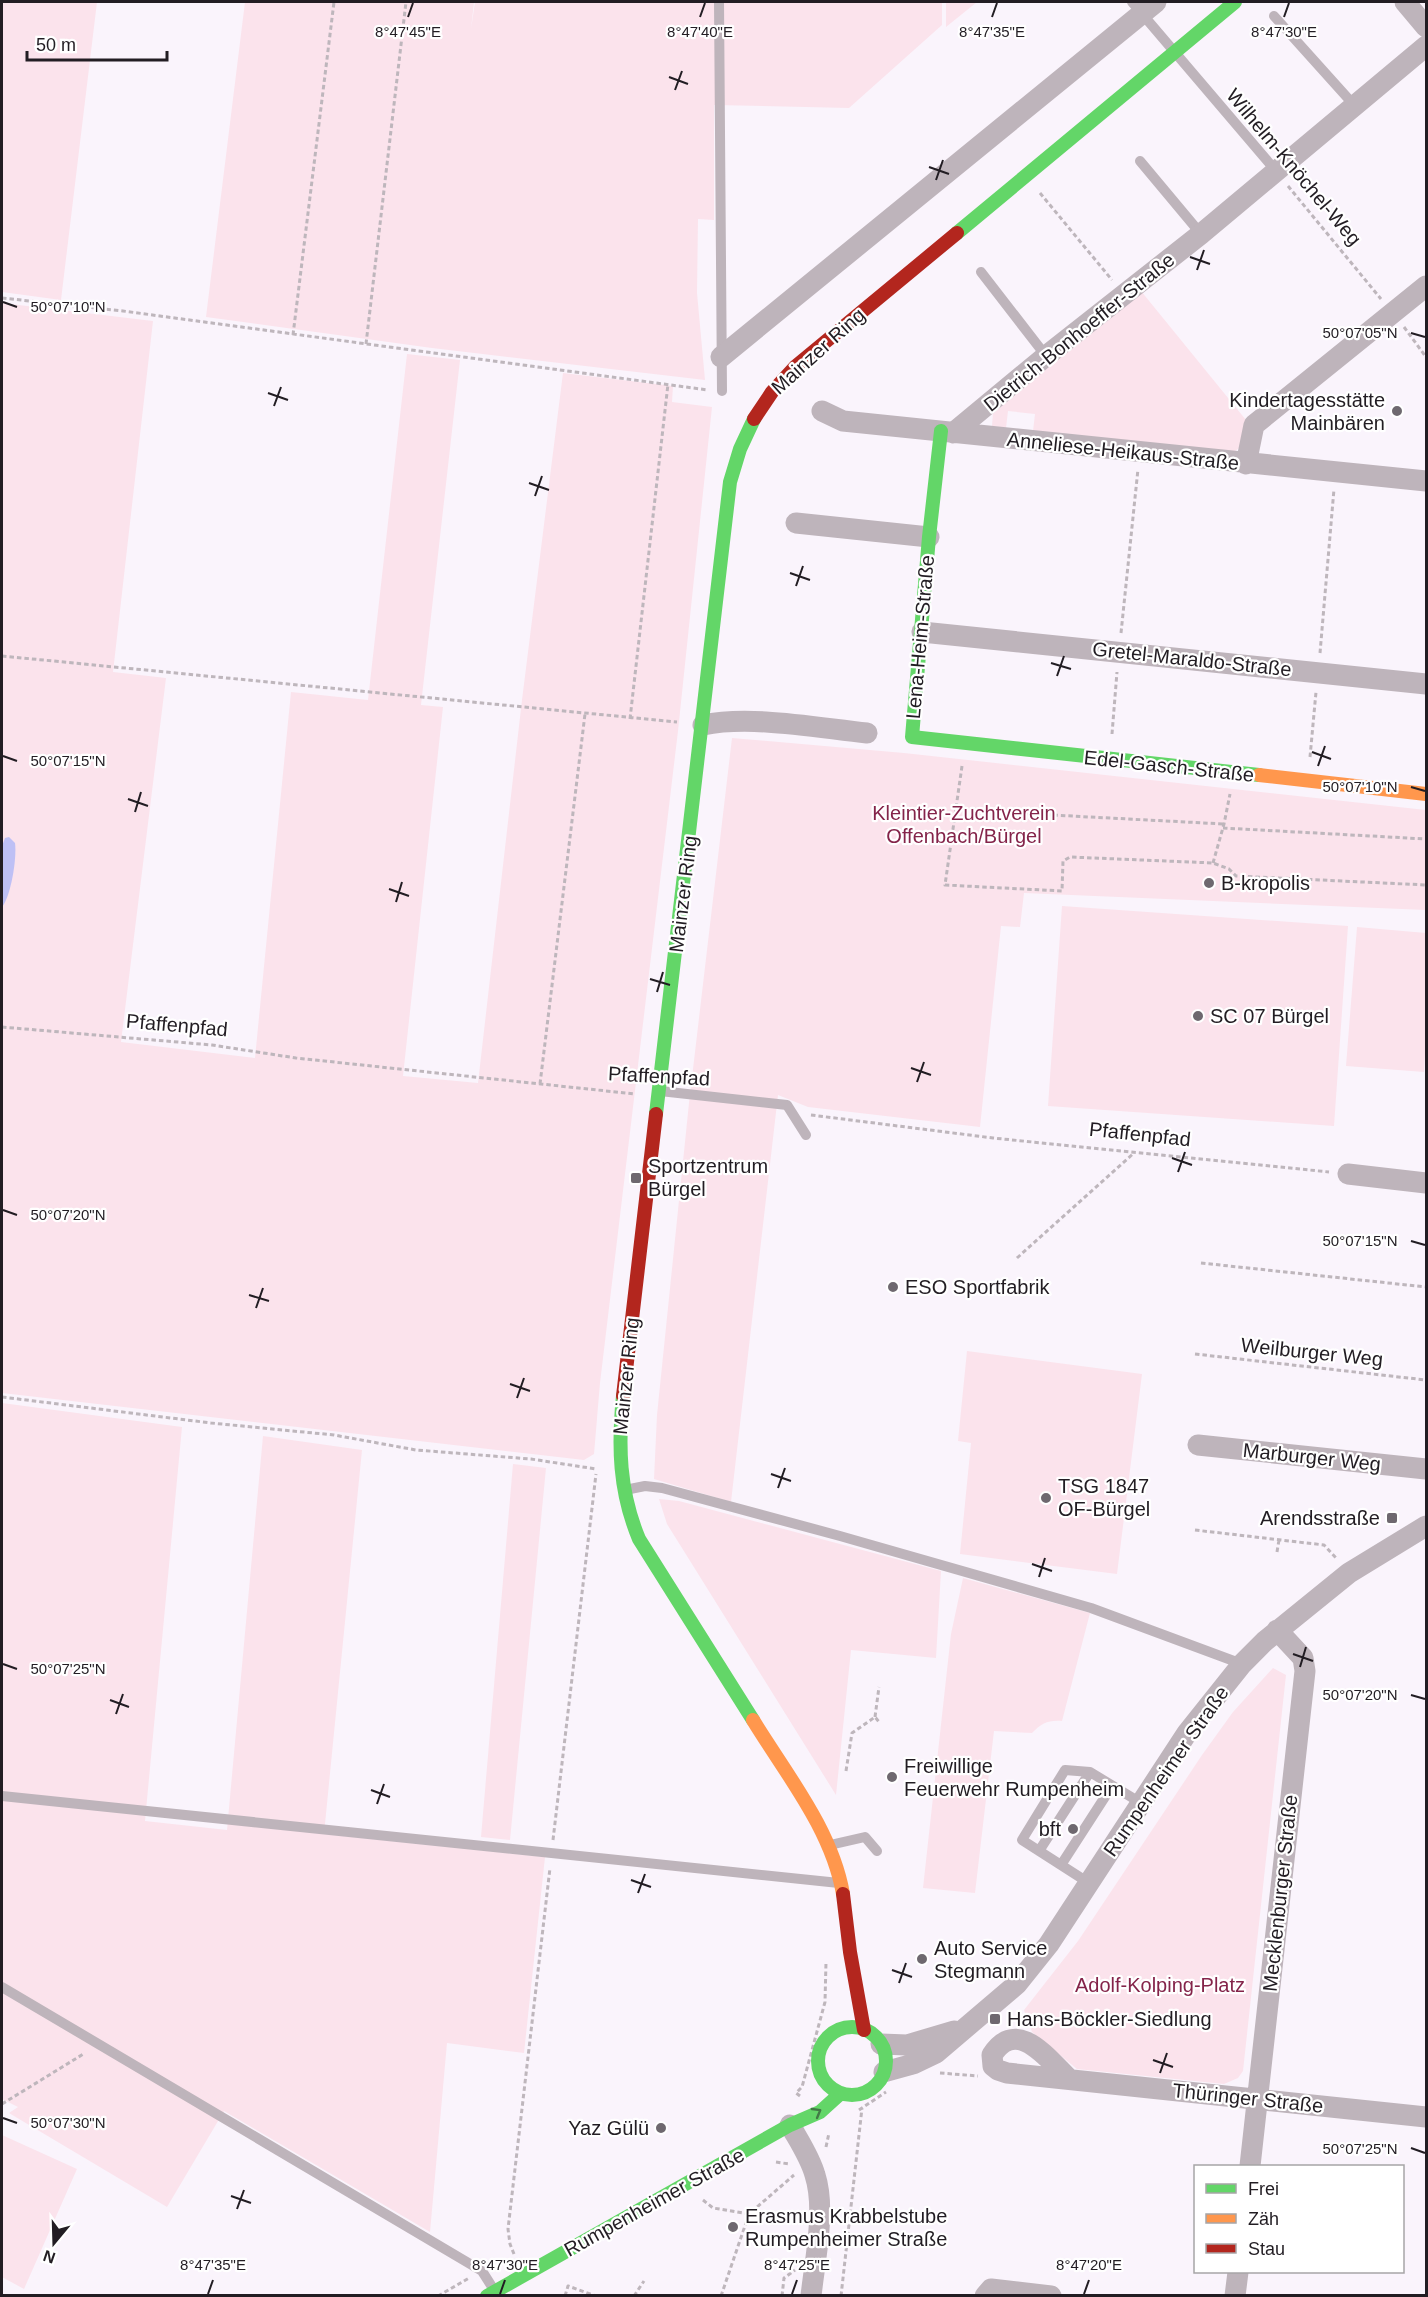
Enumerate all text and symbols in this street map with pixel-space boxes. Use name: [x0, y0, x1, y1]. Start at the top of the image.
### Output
text: 8°47'45"E: [375, 23, 441, 40]
text: 8°47'40"E: [667, 23, 733, 40]
text: 8°47'35"E: [959, 23, 1025, 40]
text: 8°47'30"E: [1251, 23, 1317, 40]
scale bar: [27, 24, 166, 62]
text: 50 m: [36, 35, 76, 55]
street label: Wilhelm-Knöchel-Weg: [1222, 84, 1366, 250]
street label: Dietrich-Bonhoeffer-Straße: [979, 248, 1179, 416]
text: 50°07'10"N: [30, 298, 106, 315]
street label: Mainzer Ring: [767, 303, 869, 399]
text: 50°07'05"N: [1322, 324, 1398, 341]
place label: Kindertagesstätte Mainbären: [1229, 389, 1385, 434]
marker: Kindertagesstätte Mainbären: [1390, 404, 1404, 418]
street label: Anneliese-Heikaus-Straße: [1006, 428, 1240, 474]
street label: Lena-Heim-Straße: [902, 554, 938, 720]
street label: Gretel-Maraldo-Straße: [1091, 638, 1293, 680]
street label: Edel-Gasch-Straße: [1083, 746, 1255, 786]
text: 50°07'15"N: [30, 752, 106, 769]
text: 50°07'10"N: [1322, 778, 1398, 795]
park label: Kleintier-Zuchtverein Offenbach/Bürgel: [872, 802, 1056, 847]
street label: Mainzer Ring: [665, 834, 701, 954]
place label: B-kropolis: [1221, 872, 1310, 894]
marker: B-kropolis: [1202, 876, 1216, 890]
place label: SC 07 Bürgel: [1210, 1005, 1329, 1027]
marker: SC 07 Bürgel: [1191, 1009, 1205, 1023]
street label: Pfaffenpfad: [125, 1010, 229, 1040]
street label: Pfaffenpfad: [608, 1062, 710, 1090]
street label: Pfaffenpfad: [1088, 1118, 1192, 1150]
place label: Sportzentrum Bürgel: [648, 1155, 768, 1200]
marker: Sportzentrum Bürgel: [629, 1171, 643, 1185]
text: 50°07'20"N: [30, 1206, 106, 1223]
text: 50°07'15"N: [1322, 1232, 1398, 1249]
place label: ESO Sportfabrik: [905, 1276, 1051, 1298]
marker: ESO Sportfabrik: [886, 1280, 900, 1294]
street label: Mainzer Ring: [609, 1316, 643, 1436]
street label: Weilburger Weg: [1240, 1334, 1384, 1370]
street label: Marburger Weg: [1242, 1439, 1382, 1475]
place label: TSG 1847 OF-Bürgel: [1058, 1475, 1150, 1520]
marker: TSG 1847 OF-Bürgel: [1039, 1491, 1053, 1505]
place label: Arendsstraße: [1260, 1507, 1380, 1529]
marker: Arendsstraße: [1385, 1511, 1399, 1525]
text: 50°07'25"N: [30, 1660, 106, 1677]
street label: Rumpenheimer Straße: [1099, 1682, 1233, 1860]
text: 50°07'20"N: [1322, 1686, 1398, 1703]
place label: Freiwillige Feuerwehr Rumpenheim: [904, 1755, 1124, 1800]
marker: Freiwillige Feuerwehr Rumpenheim: [885, 1770, 899, 1784]
street label: Mecklenburger Straße: [1259, 1793, 1301, 1993]
place label: bft: [1039, 1818, 1061, 1840]
marker: bft: [1066, 1822, 1080, 1836]
place label: Auto Service Stegmann: [934, 1937, 1047, 1982]
marker: Auto Service Stegmann: [915, 1952, 929, 1966]
park label: Adolf-Kolping-Platz: [1075, 1974, 1245, 1996]
place label: Hans-Böckler-Siedlung: [1007, 2008, 1212, 2030]
marker: Hans-Böckler-Siedlung: [988, 2012, 1002, 2026]
street label: Thüringer Straße: [1172, 2079, 1324, 2117]
one-way arrow: [811, 2107, 821, 2119]
text: 50°07'30"N: [30, 2114, 106, 2131]
place label: Yaz Gülü: [568, 2117, 649, 2139]
marker: Yaz Gülü: [654, 2121, 668, 2135]
text: 50°07'25"N: [1322, 2140, 1398, 2157]
street label: Rumpenheimer Straße: [560, 2143, 748, 2261]
legend: [1194, 2165, 1404, 2273]
text: Frei: [1248, 2179, 1279, 2199]
place label: Erasmus Krabbelstube Rumpenheimer Straße: [745, 2205, 947, 2250]
text: Zäh: [1248, 2209, 1279, 2229]
north arrow: [24, 2213, 84, 2273]
marker: Erasmus Krabbelstube Rumpenheimer Straße: [726, 2220, 740, 2234]
text: Stau: [1248, 2239, 1285, 2259]
text: N: [41, 2247, 58, 2267]
text: 8°47'35"E: [180, 2256, 246, 2273]
text: 8°47'30"E: [472, 2256, 538, 2273]
text: 8°47'25"E: [764, 2256, 830, 2273]
text: 8°47'20"E: [1056, 2256, 1122, 2273]

